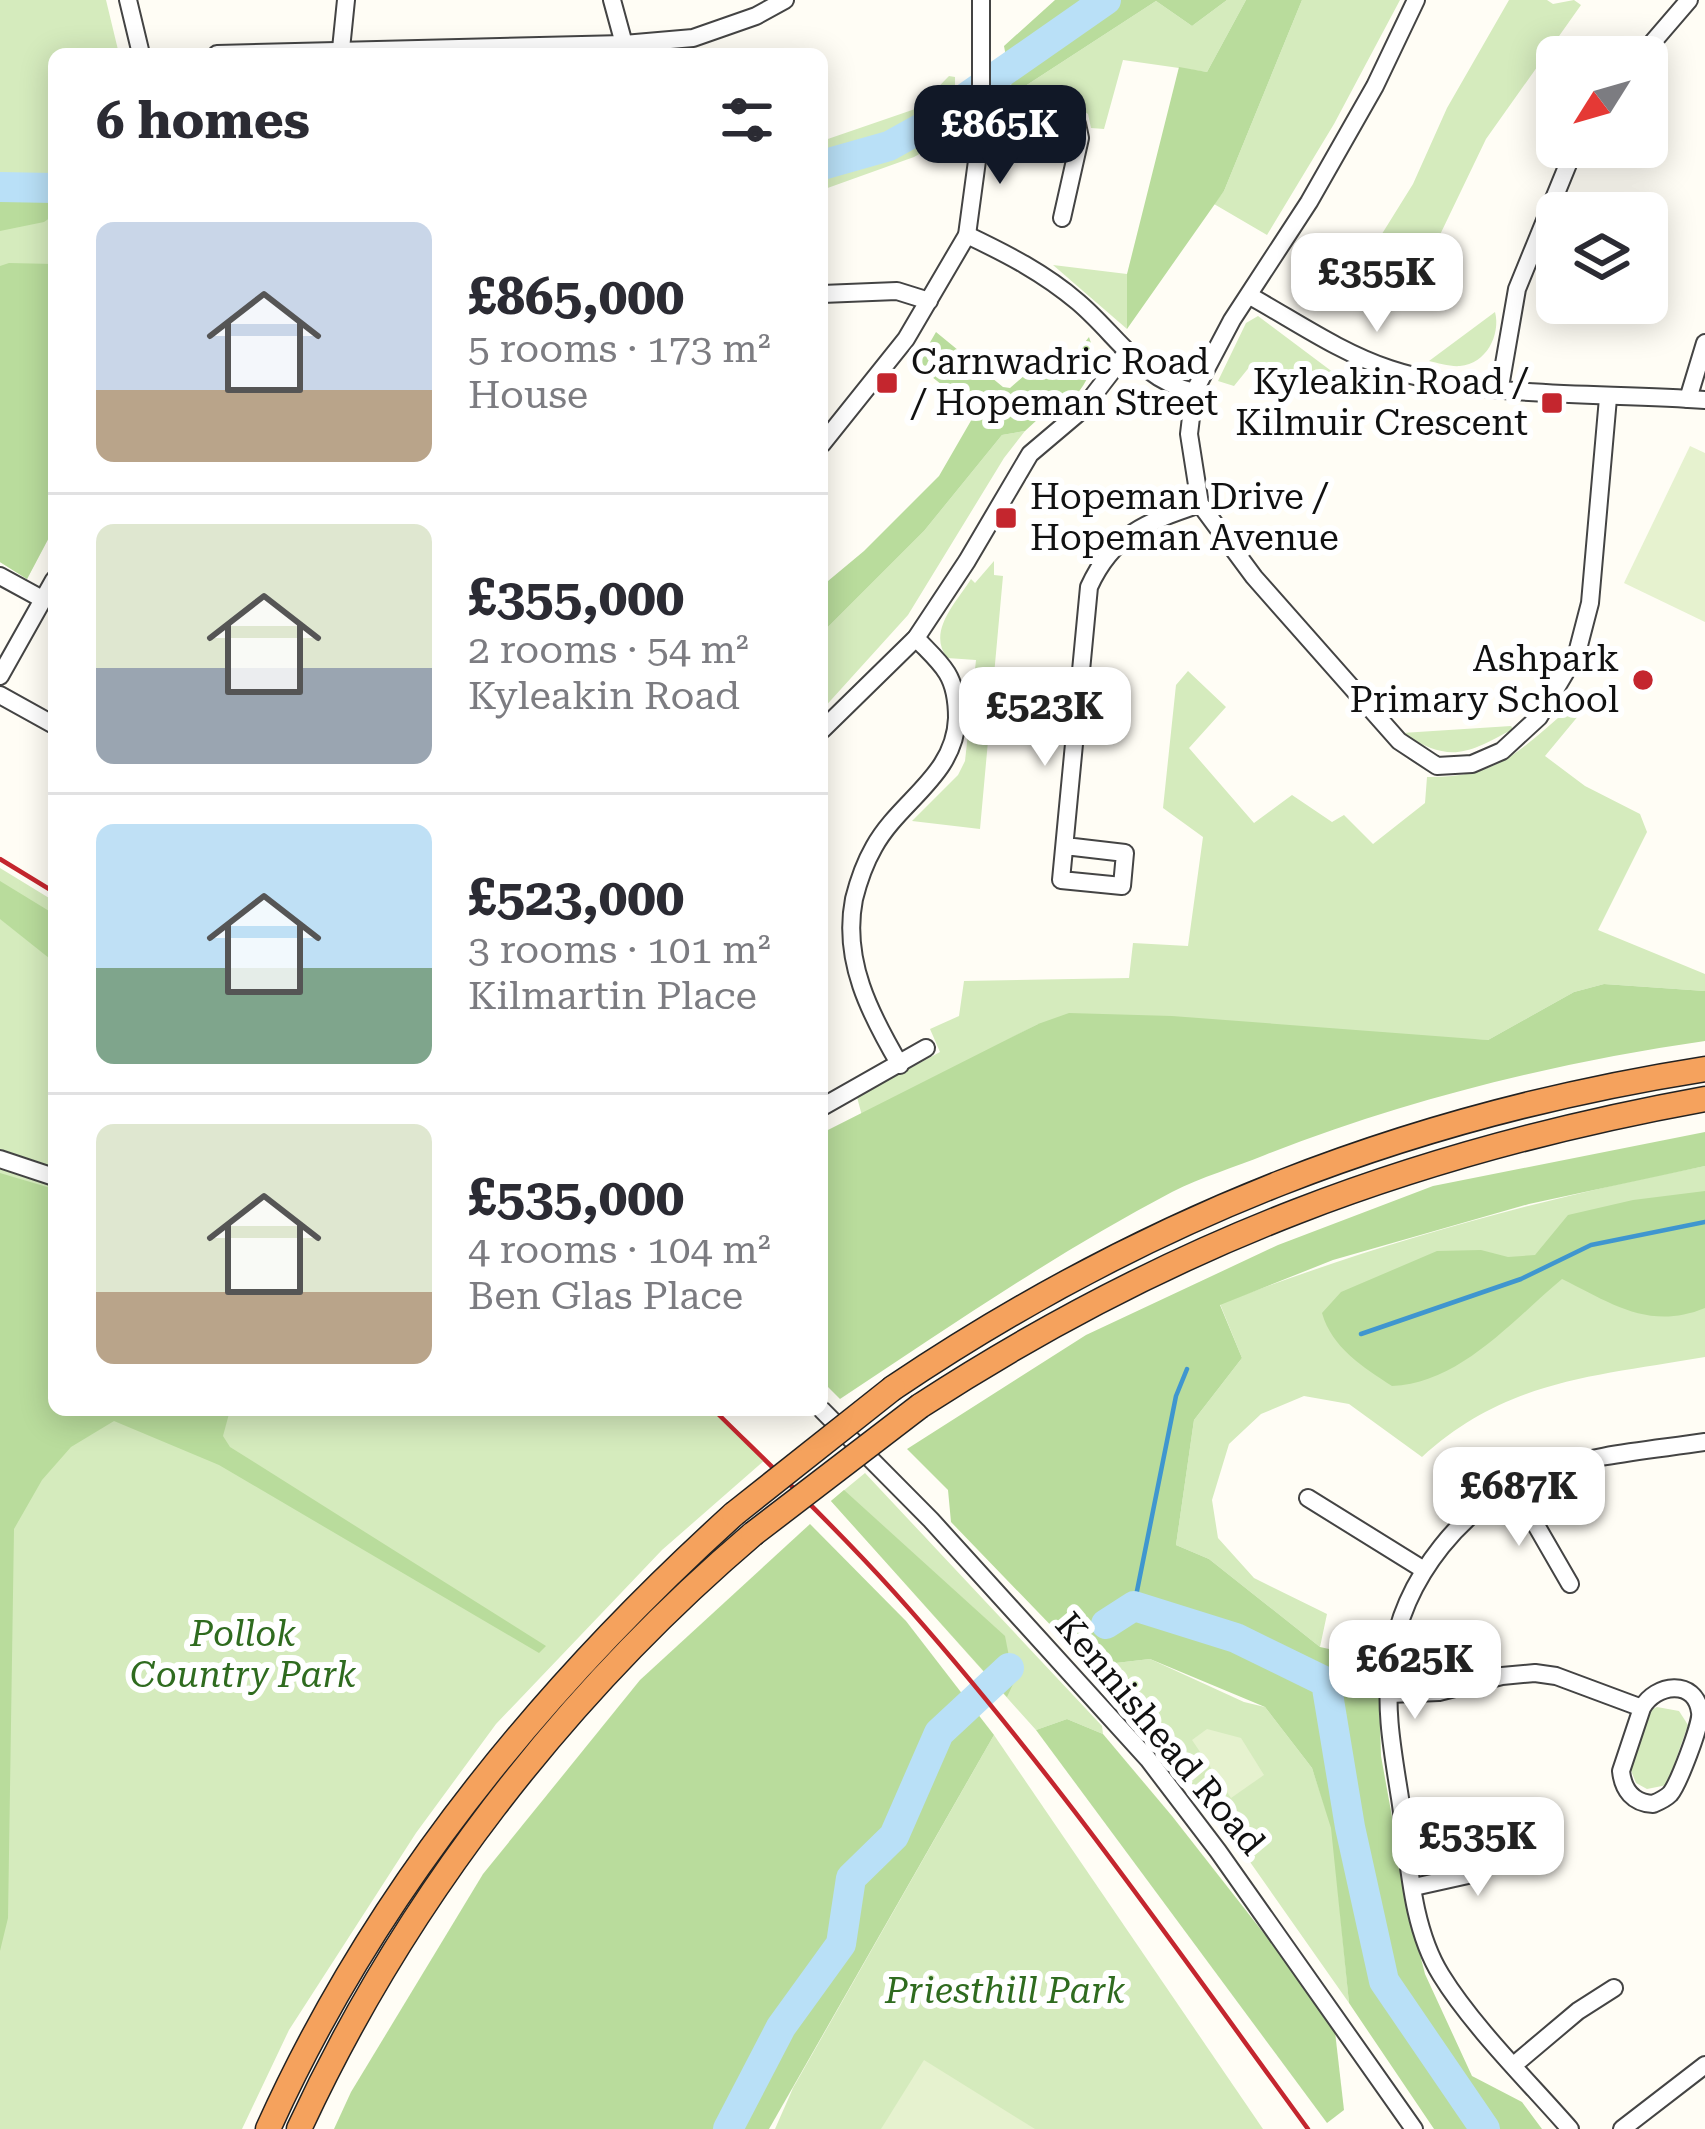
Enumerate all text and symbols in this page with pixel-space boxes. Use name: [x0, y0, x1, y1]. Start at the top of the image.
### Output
north arrow: [1536, 36, 1668, 168]
map controls: [1536, 36, 1668, 324]
pin: £865K: [916, 85, 1084, 187]
icon: filters: [714, 87, 780, 153]
text: 6 homes: [96, 91, 310, 150]
text: £865K: [941, 101, 1059, 147]
button: layers: [1536, 192, 1668, 324]
pin: £355K: [1293, 233, 1461, 335]
text: £355K: [1318, 249, 1436, 295]
text: £865,000: [468, 267, 684, 326]
icon: home: [192, 270, 336, 414]
text: 5 rooms · 173 m²: [468, 326, 771, 372]
place label: Carnwadric Road / Hopeman Street: [910, 341, 1218, 424]
place label: Kyleakin Road / Kilmuir Crescent: [1235, 361, 1529, 444]
marker: Carnwadric Road / Hopeman Street: [874, 370, 900, 396]
text: House: [468, 372, 588, 418]
marker: Kyleakin Road / Kilmuir Crescent: [1539, 390, 1565, 416]
place label: Hopeman Drive / Hopeman Avenue: [1030, 476, 1339, 559]
marker: Hopeman Drive / Hopeman Avenue: [993, 505, 1019, 531]
text: £355,000: [468, 568, 684, 627]
icon: home: [192, 572, 336, 716]
text: 2 rooms · 54 m²: [468, 627, 749, 673]
place label: Ashpark Primary School: [1350, 638, 1619, 721]
pin: £523K: [961, 667, 1129, 769]
marker: Ashpark Primary School: [1630, 667, 1656, 693]
text: Kyleakin Road: [468, 673, 740, 719]
text: £523K: [986, 683, 1104, 729]
text: £523,000: [468, 868, 684, 927]
icon: home: [192, 872, 336, 1016]
text: 3 rooms · 101 m²: [468, 927, 771, 973]
text: Kilmartin Place: [468, 973, 757, 1019]
text: £535,000: [468, 1168, 684, 1227]
icon: home: [192, 1172, 336, 1316]
text: 4 rooms · 104 m²: [468, 1227, 771, 1273]
text: Ben Glas Place: [468, 1273, 743, 1319]
pin: £687K: [1435, 1447, 1603, 1549]
text: £687K: [1460, 1463, 1578, 1509]
street label: Kennishead Road: [1047, 1604, 1273, 1864]
park label: Pollok Country Park: [130, 1613, 357, 1696]
pin: £625K: [1331, 1620, 1499, 1722]
text: £625K: [1356, 1636, 1474, 1682]
pin: £535K: [1394, 1797, 1562, 1899]
text: £535K: [1419, 1813, 1537, 1859]
park label: Priesthill Park: [884, 1970, 1126, 2012]

